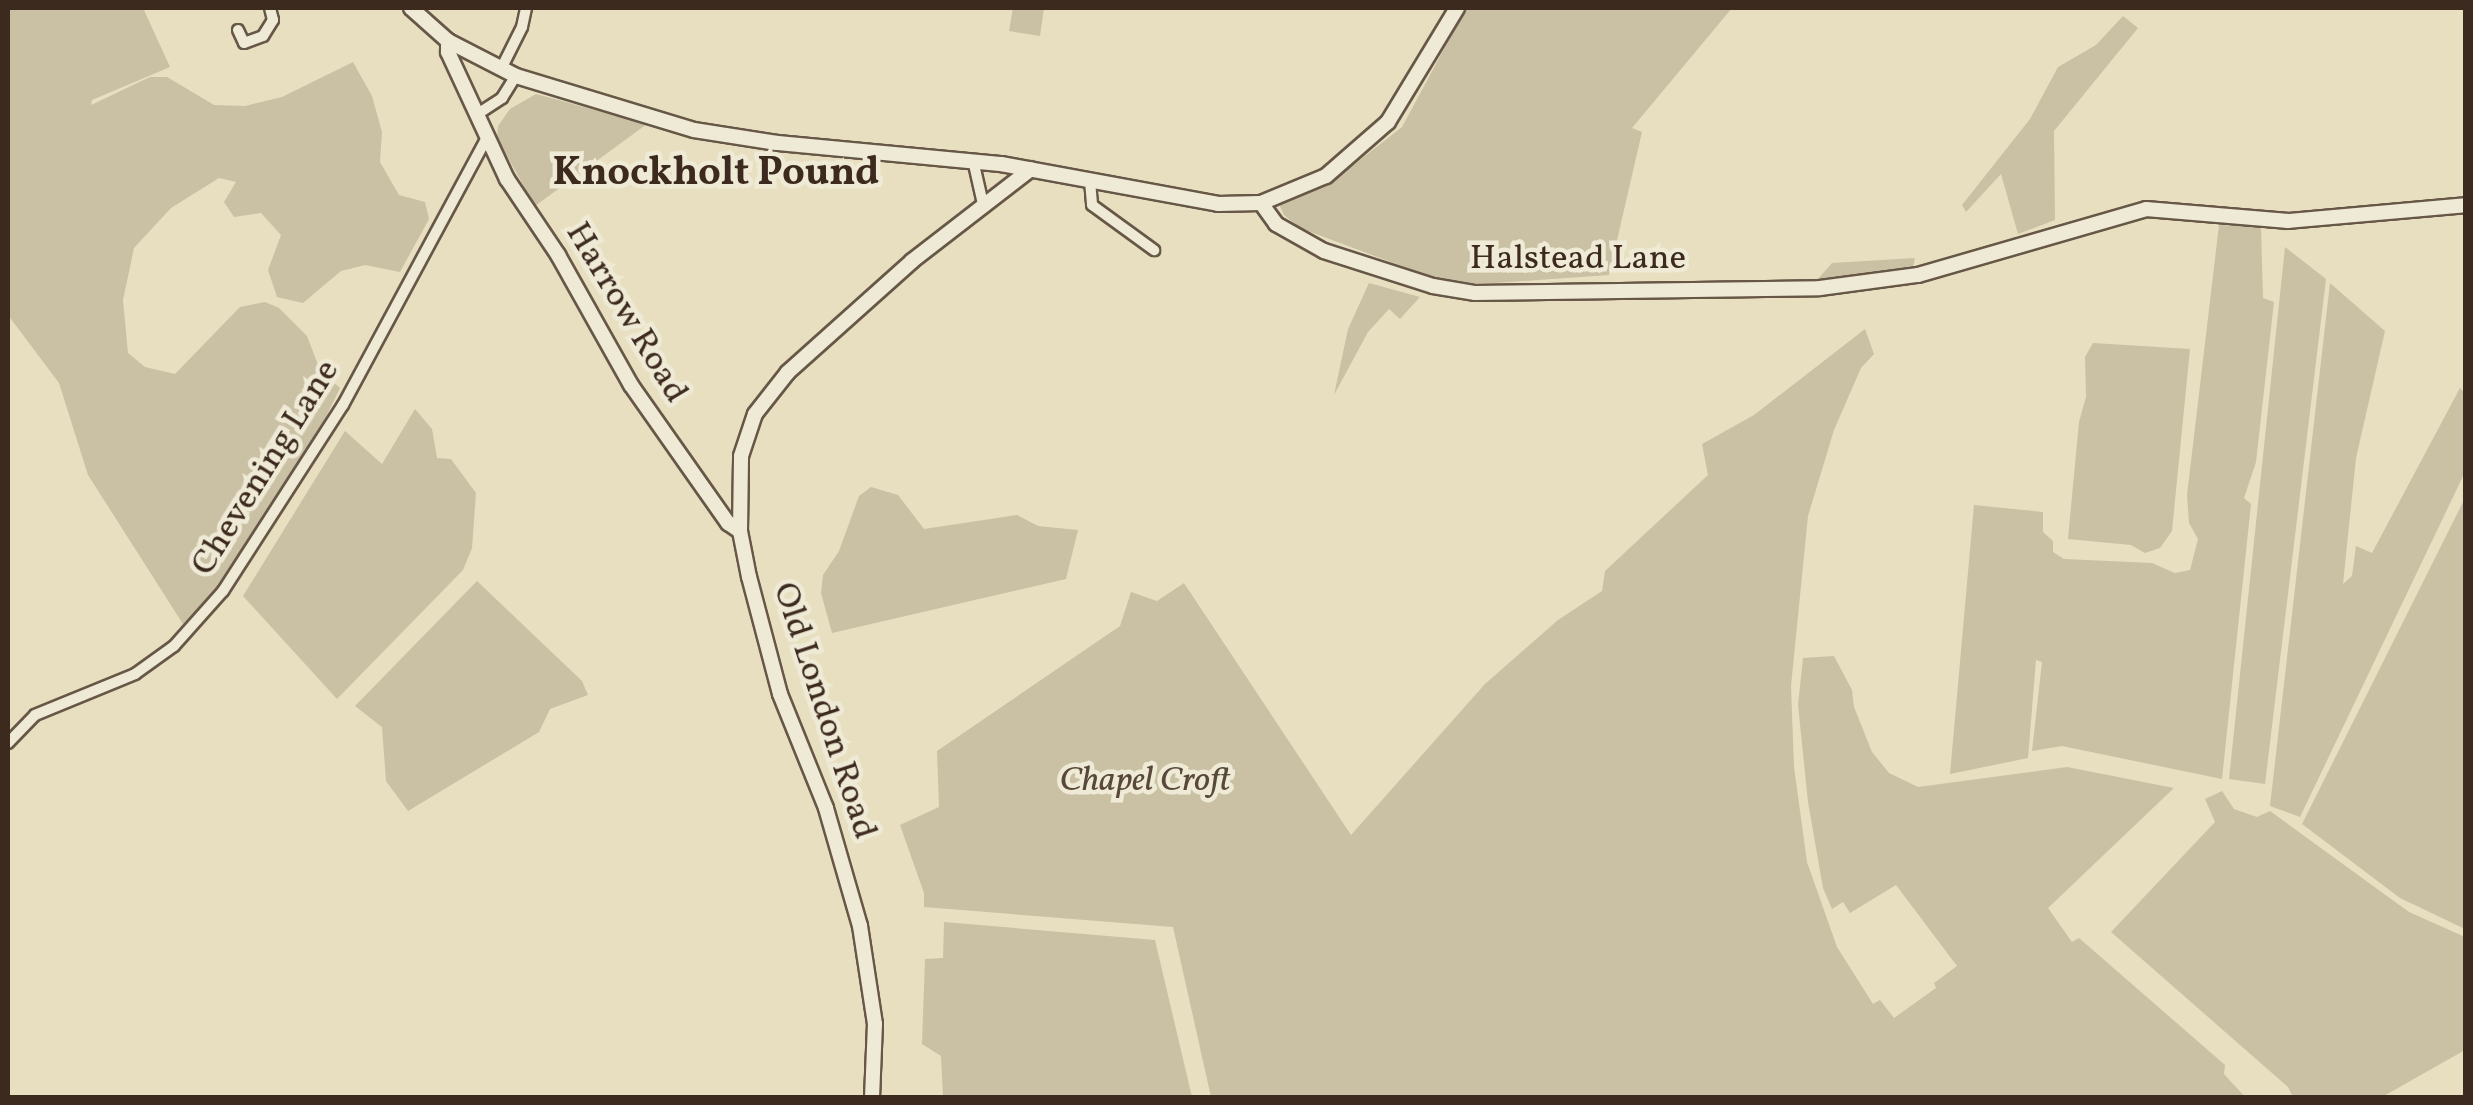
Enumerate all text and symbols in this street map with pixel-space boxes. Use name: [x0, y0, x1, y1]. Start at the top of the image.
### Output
district label: Knockholt Pound: [553, 150, 879, 198]
street label: Harrow Road: [555, 215, 697, 411]
street label: Halstead Lane: [1470, 238, 1686, 280]
street label: Chevening Lane: [183, 352, 349, 584]
street label: Old London Road: [763, 577, 885, 845]
park label: Chapel Croft: [1059, 760, 1231, 802]

